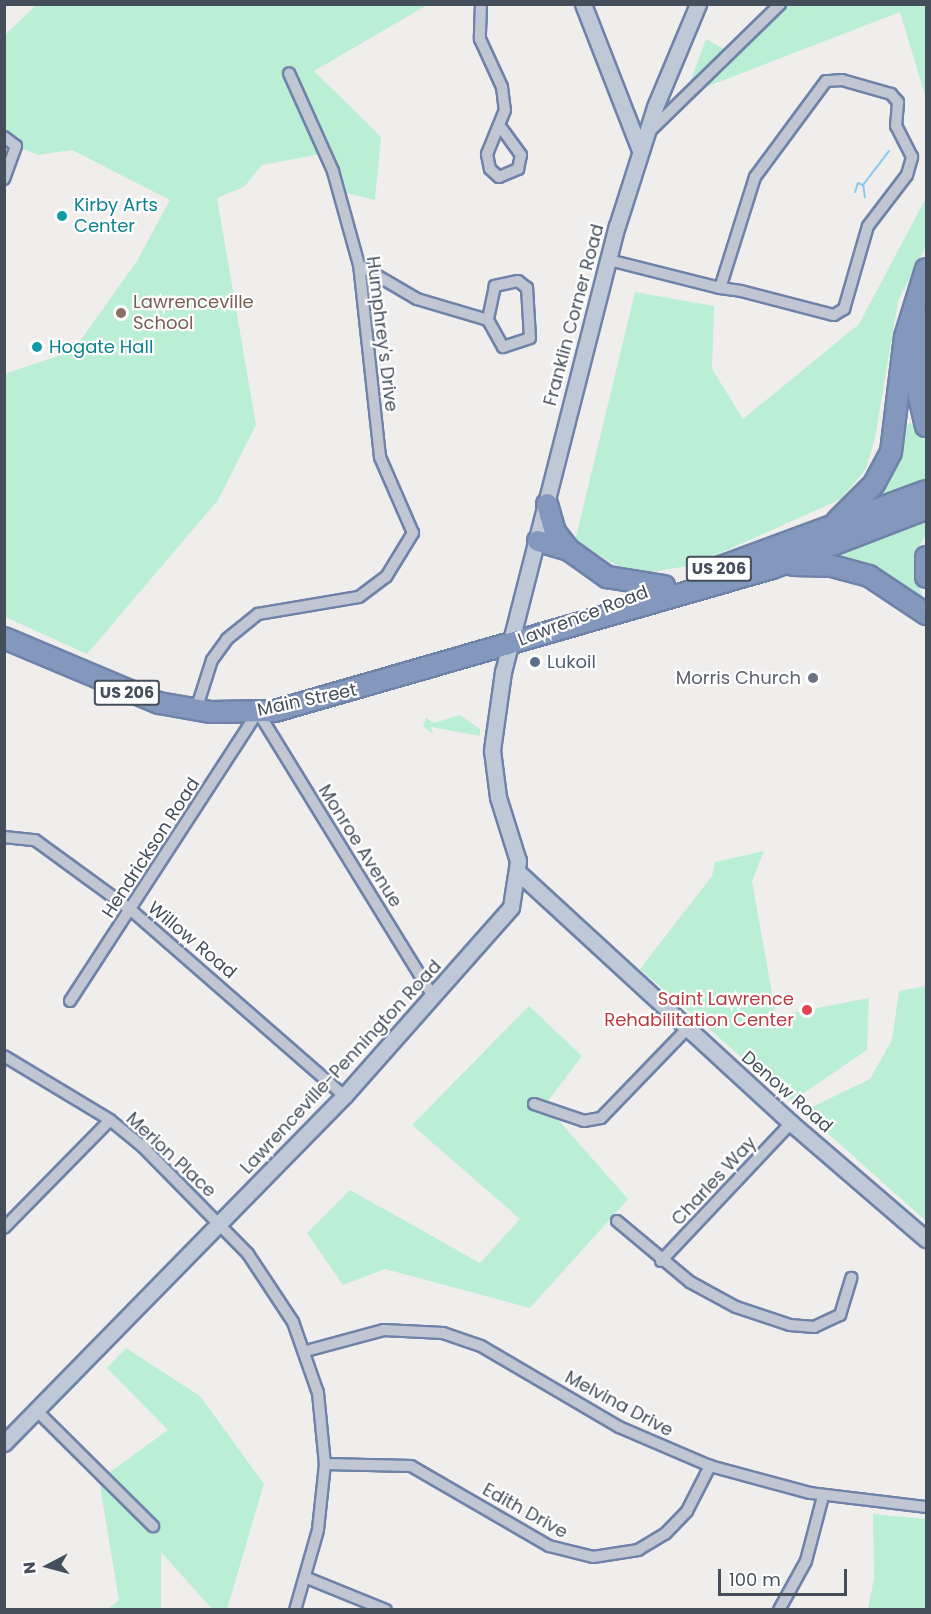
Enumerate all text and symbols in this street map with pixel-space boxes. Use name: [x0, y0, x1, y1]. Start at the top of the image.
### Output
place label: Kirby Arts Center: [74, 195, 158, 238]
marker: Kirby Arts Center: [55, 209, 69, 223]
street label: Franklin Corner Road: [539, 222, 609, 408]
street label: Humphrey's Drive: [362, 255, 402, 413]
place label: Lawrenceville School: [133, 292, 254, 334]
marker: Lawrenceville School: [114, 306, 128, 320]
place label: Hogate Hall: [49, 336, 153, 358]
marker: Hogate Hall: [30, 340, 44, 354]
road number: US 206: [684, 556, 754, 582]
street label: Lawrence Road: [515, 581, 651, 651]
place label: Lukoil: [547, 651, 596, 673]
marker: Lukoil: [528, 655, 542, 669]
place label: Morris Church: [676, 667, 801, 689]
marker: Morris Church: [806, 671, 820, 685]
street label: Main Street: [255, 679, 359, 721]
road number: US 206: [92, 680, 162, 706]
street label: Hendrickson Road: [98, 774, 204, 922]
street label: Monroe Avenue: [314, 781, 406, 911]
street label: Willow Road: [143, 897, 241, 983]
street label: Lawrenceville-Pennington Road: [236, 956, 446, 1178]
place label: Saint Lawrence Rehabilitation Center: [604, 989, 794, 1032]
marker: Saint Lawrence Rehabilitation Center: [798, 1001, 816, 1019]
street label: Denow Road: [737, 1047, 837, 1137]
street label: Merion Place: [122, 1108, 220, 1202]
street label: Charles Way: [667, 1132, 761, 1230]
street label: Melvina Drive: [561, 1366, 677, 1442]
street label: Edith Drive: [479, 1479, 571, 1543]
north arrow: [18, 1536, 78, 1596]
scale bar: [721, 1557, 850, 1595]
text: N: [18, 1561, 42, 1575]
text: 100 m: [729, 1567, 781, 1592]

